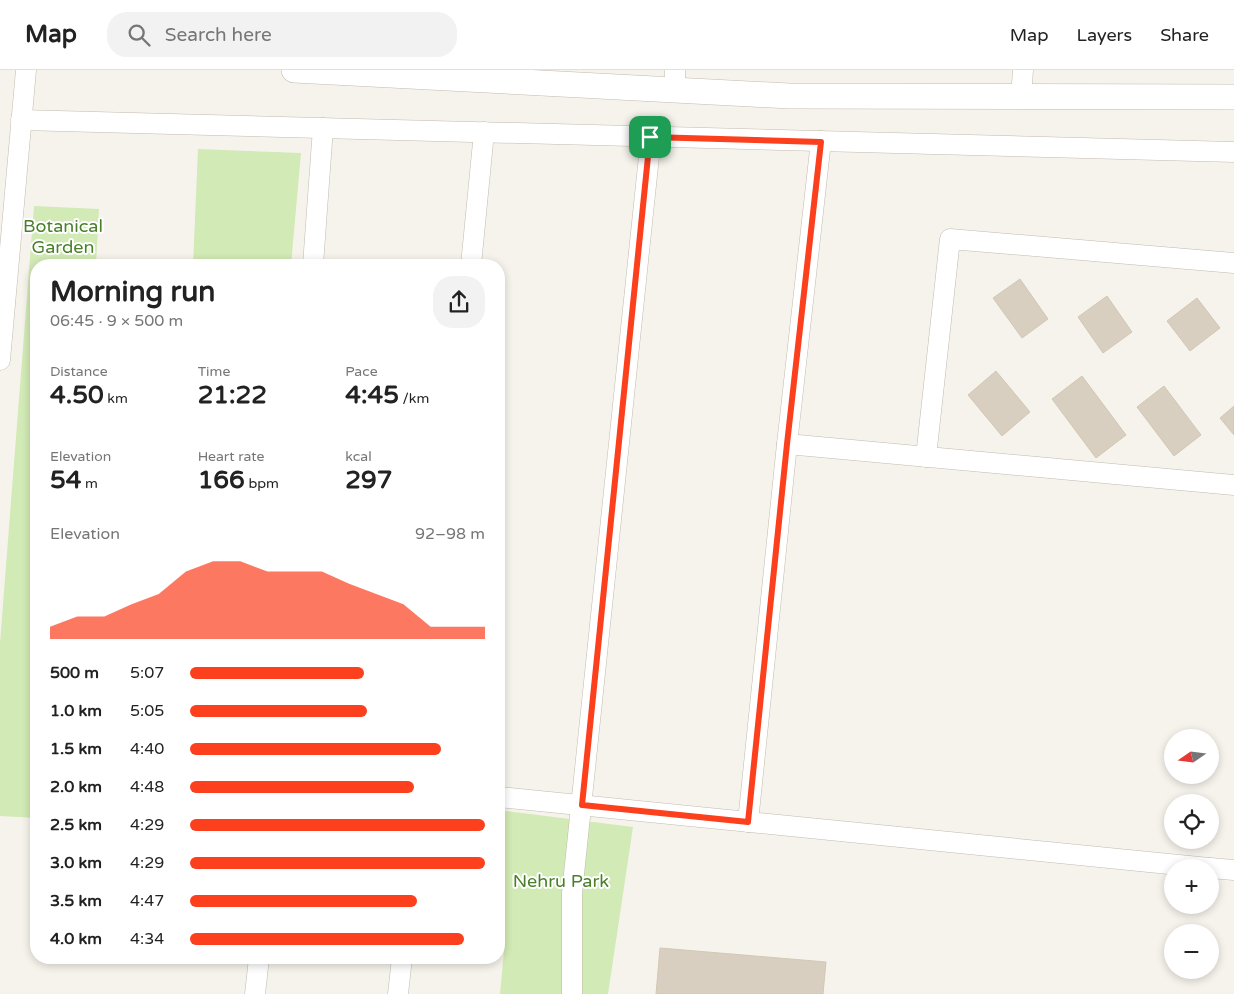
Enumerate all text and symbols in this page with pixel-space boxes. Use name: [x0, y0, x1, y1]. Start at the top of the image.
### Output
search box: [107, 12, 457, 57]
text: Map: [25, 20, 77, 49]
icon: search: [125, 21, 153, 49]
text: Search here: [165, 24, 272, 46]
text: Map: [1010, 24, 1049, 46]
text: Layers: [1077, 24, 1132, 46]
text: Share: [1160, 24, 1209, 46]
pin: [629, 116, 671, 158]
icon: arrive: [636, 123, 664, 151]
park label: Botanical Garden: [23, 215, 103, 258]
text: Morning run: [50, 275, 215, 309]
button: share: [433, 276, 485, 328]
text: 06:45 · 9 × 500 m: [50, 311, 183, 331]
text: Distance: [50, 363, 108, 380]
text: Time: [198, 363, 230, 380]
text: Pace: [345, 363, 378, 380]
text: 4.50: [50, 380, 104, 410]
text: 21:22: [198, 380, 267, 410]
text: 4:45: [345, 380, 399, 410]
text: km: [104, 390, 128, 407]
text: /km: [399, 390, 429, 407]
text: Elevation: [50, 448, 111, 465]
text: Heart rate: [198, 448, 264, 465]
text: kcal: [345, 448, 372, 465]
text: 54: [50, 465, 81, 495]
text: 166: [198, 465, 245, 495]
text: 297: [345, 465, 392, 495]
text: m: [81, 475, 98, 492]
text: bpm: [245, 475, 279, 492]
text: Elevation: [50, 524, 120, 544]
text: 92–98 m: [415, 524, 485, 544]
text: 500 m: [50, 663, 99, 683]
text: 5:07: [130, 663, 164, 683]
text: 1.0 km: [50, 701, 102, 721]
text: 5:05: [130, 701, 164, 721]
north arrow: [1164, 729, 1219, 784]
map controls: [1164, 729, 1219, 979]
text: 1.5 km: [50, 739, 102, 759]
text: 4:40: [130, 739, 164, 759]
text: 2.0 km: [50, 777, 102, 797]
text: 4:48: [130, 777, 164, 797]
button: locate: [1164, 794, 1219, 849]
text: 2.5 km: [50, 815, 102, 835]
text: 4:29: [130, 815, 164, 835]
text: 3.0 km: [50, 853, 102, 873]
text: 4:29: [130, 853, 164, 873]
button: +: [1164, 859, 1219, 914]
park label: Nehru Park: [513, 870, 609, 892]
text: 3.5 km: [50, 891, 102, 911]
text: 4:47: [130, 891, 164, 911]
button: −: [1164, 924, 1219, 979]
text: 4.0 km: [50, 929, 102, 949]
text: 4:34: [130, 929, 164, 949]

